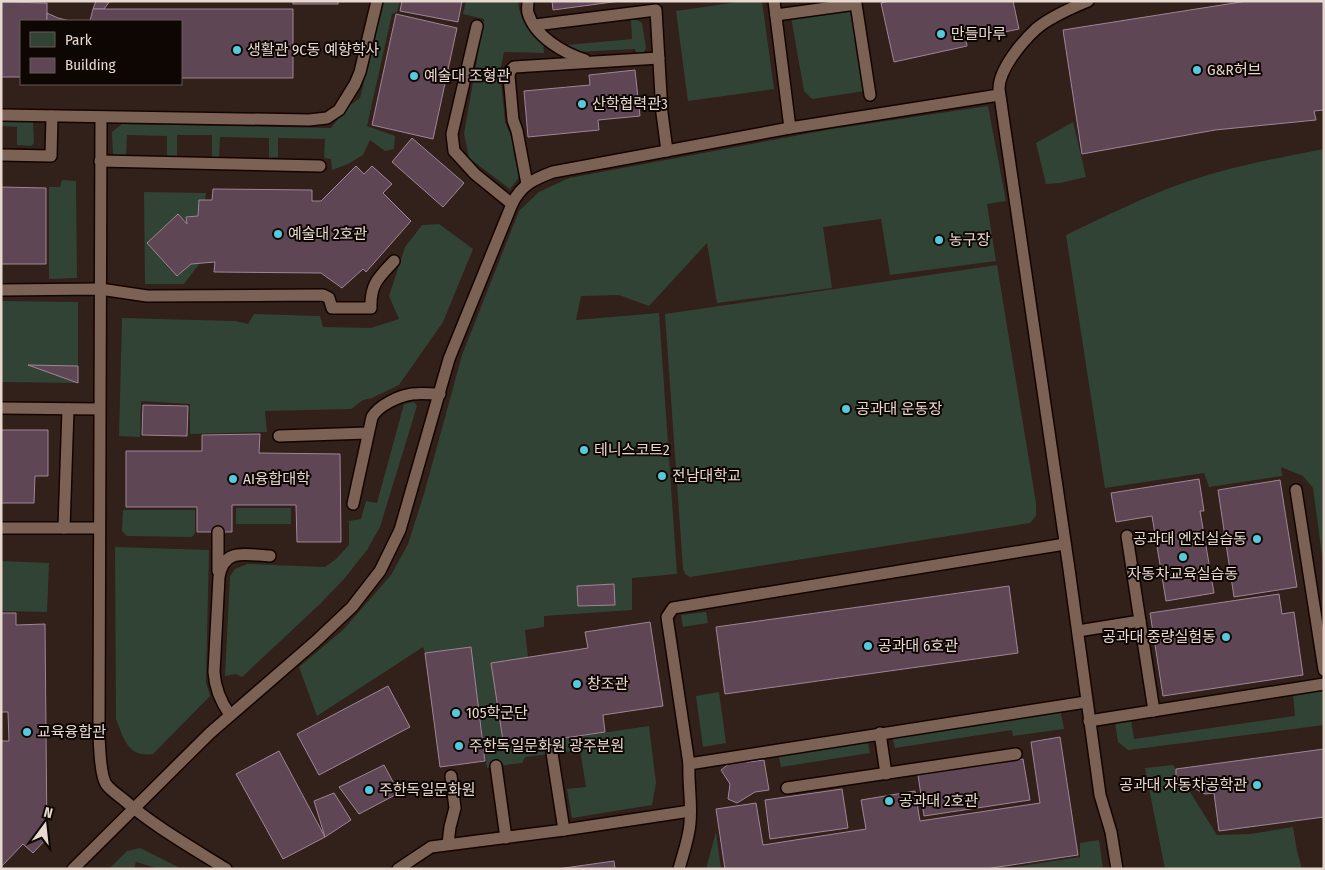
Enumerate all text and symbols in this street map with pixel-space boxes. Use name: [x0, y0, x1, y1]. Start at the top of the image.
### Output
legend: [20, 20, 182, 85]
place label: 만들마루: [951, 25, 1006, 43]
marker: 만들마루: [935, 28, 947, 40]
text: Park: [65, 31, 92, 49]
place label: 생활관 9C동 예향학사: [247, 41, 380, 59]
marker: 생활관 9C동 예향학사: [231, 44, 243, 56]
text: Building: [65, 56, 116, 74]
place label: G&R허브: [1207, 61, 1262, 79]
marker: G&R허브: [1191, 64, 1203, 76]
place label: 예술대 조형관: [424, 67, 511, 85]
marker: 예술대 조형관: [408, 70, 420, 82]
place label: 산학협력관3: [592, 95, 668, 113]
marker: 산학협력관3: [576, 98, 588, 110]
place label: 예술대 2호관: [288, 225, 367, 243]
marker: 예술대 2호관: [272, 228, 284, 240]
place label: 농구장: [949, 231, 991, 249]
marker: 농구장: [933, 234, 945, 246]
place label: 공과대 운동장: [856, 400, 943, 418]
marker: 공과대 운동장: [840, 403, 852, 415]
place label: 테니스코트2: [594, 441, 670, 459]
marker: 테니스코트2: [578, 444, 590, 456]
place label: 전남대학교: [672, 467, 741, 485]
place label: AI융합대학: [243, 470, 310, 488]
marker: 전남대학교: [656, 470, 668, 482]
marker: AI융합대학: [227, 473, 239, 485]
place label: 공과대 엔진실습동: [1133, 530, 1247, 548]
marker: 공과대 엔진실습동: [1251, 533, 1263, 545]
marker: 자동차교육실습동: [1177, 551, 1189, 563]
place label: 자동차교육실습동: [1128, 565, 1238, 583]
place label: 공과대 중량실험동: [1102, 628, 1216, 646]
marker: 공과대 중량실험동: [1220, 631, 1232, 643]
place label: 공과대 6호관: [878, 637, 958, 655]
marker: 공과대 6호관: [862, 640, 874, 652]
place label: 창조관: [587, 675, 629, 693]
marker: 창조관: [571, 678, 583, 690]
place label: 105학군단: [466, 704, 528, 722]
marker: 105학군단: [450, 707, 462, 719]
place label: 교육융합관: [37, 723, 106, 741]
marker: 교육융합관: [21, 726, 33, 738]
place label: 주한독일문화원 광주분원: [469, 737, 624, 755]
marker: 주한독일문화원 광주분원: [453, 740, 465, 752]
place label: 공과대 자동차공학관: [1119, 776, 1247, 794]
marker: 공과대 자동차공학관: [1251, 779, 1263, 791]
place label: 주한독일문화원: [379, 781, 476, 799]
marker: 주한독일문화원: [363, 784, 375, 796]
place label: 공과대 2호관: [899, 792, 978, 810]
marker: 공과대 2호관: [883, 795, 895, 807]
north arrow: [20, 800, 70, 850]
text: N: [42, 804, 54, 822]

